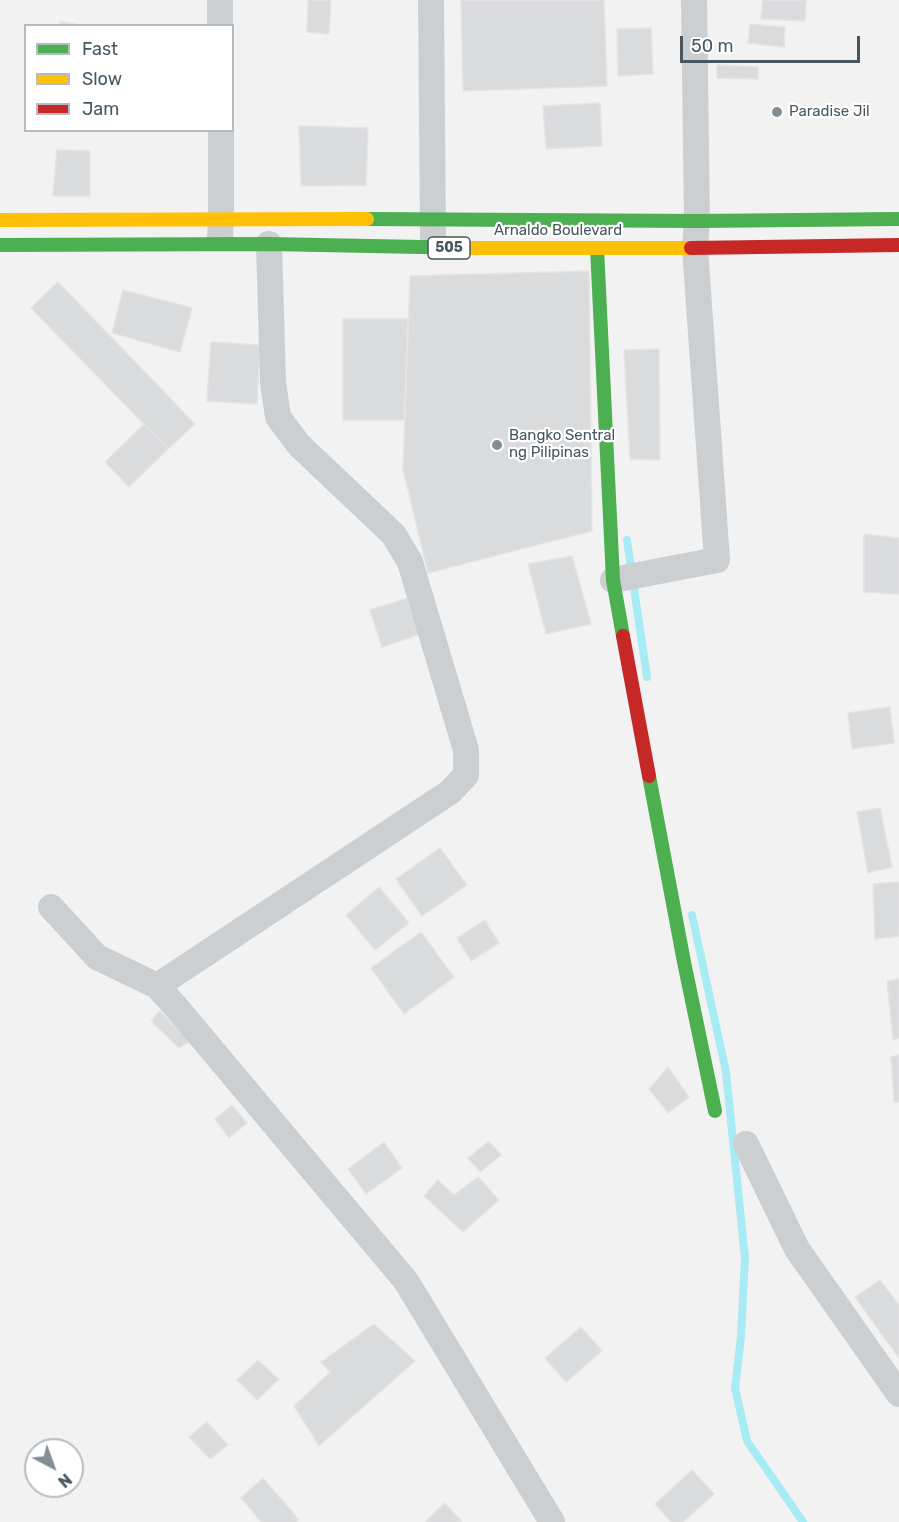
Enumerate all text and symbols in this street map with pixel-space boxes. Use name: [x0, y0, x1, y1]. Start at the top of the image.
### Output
legend: [24, 24, 234, 132]
scale bar: [683, 24, 863, 62]
text: 50 m: [691, 35, 734, 57]
text: Fast: [82, 38, 118, 60]
text: Slow: [82, 68, 122, 90]
text: Jam: [82, 98, 119, 120]
place label: Paradise Jil: [789, 103, 870, 121]
marker: Paradise Jil: [770, 105, 784, 119]
street label: Arnaldo Boulevard: [494, 222, 622, 240]
road number: 505: [428, 237, 470, 259]
place label: Bangko Sentral ng Pilipinas: [509, 427, 615, 462]
marker: Bangko Sentral ng Pilipinas: [490, 438, 504, 452]
north arrow: [24, 1438, 84, 1498]
text: N: [54, 1470, 75, 1491]

